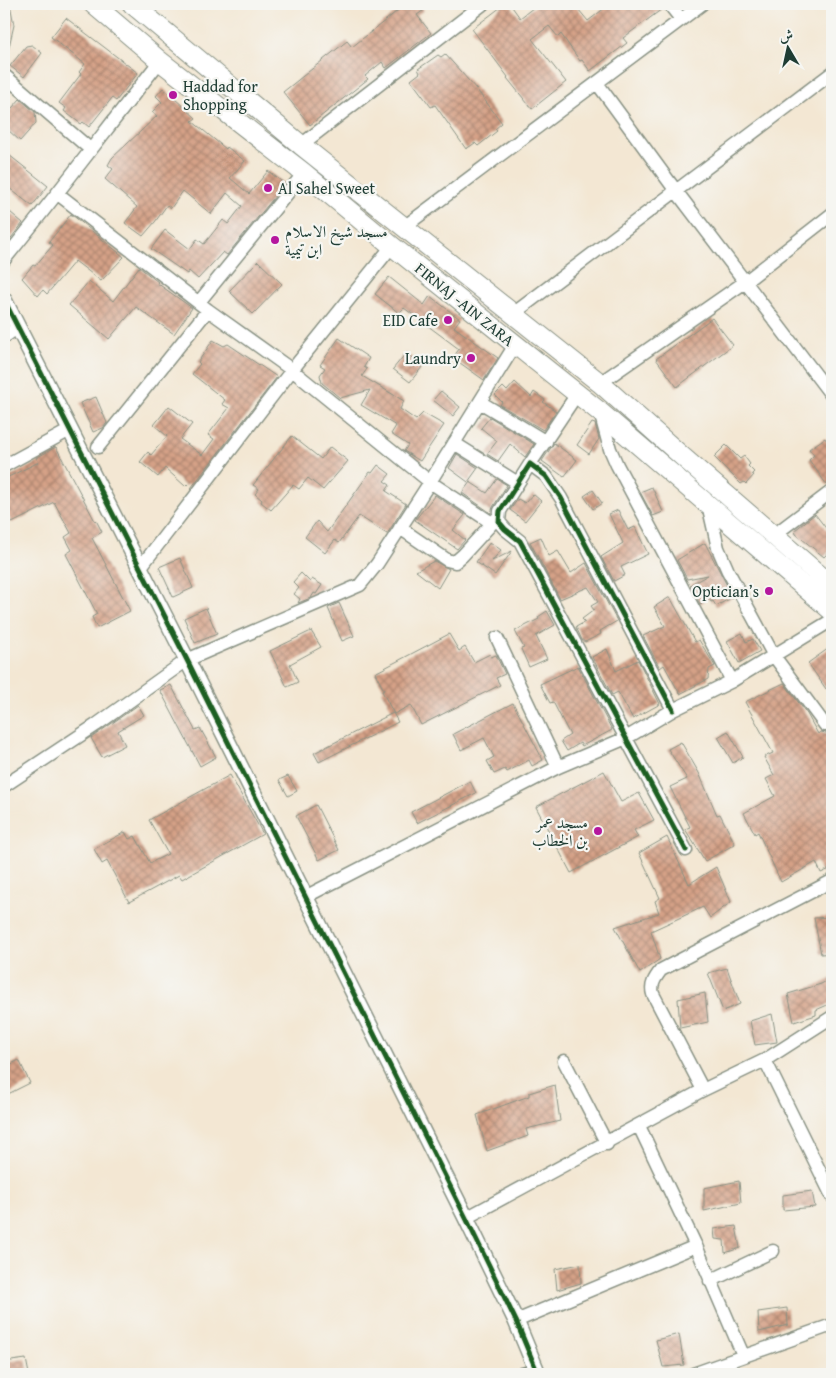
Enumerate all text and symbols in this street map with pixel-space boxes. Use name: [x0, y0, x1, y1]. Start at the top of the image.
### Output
north arrow: [764, 22, 814, 72]
text: ش: [778, 24, 794, 46]
place label: Haddad for Shopping: [183, 74, 258, 116]
marker: Haddad for Shopping: [167, 89, 179, 101]
place label: Al Sahel Sweet: [278, 176, 375, 200]
marker: Al Sahel Sweet: [262, 182, 274, 194]
place label: مسجد شيخ الاسلام ابن تيمية: [285, 219, 388, 261]
marker: مسجد شيخ الاسلام ابن تيمية: [269, 234, 281, 246]
street label: FIRNAJ -AIN ZARA: [410, 256, 520, 352]
place label: EID Cafe: [383, 308, 438, 332]
marker: EID Cafe: [442, 314, 454, 326]
place label: Laundry: [405, 346, 461, 370]
marker: Laundry: [465, 352, 477, 364]
place label: Optician’s: [692, 579, 759, 603]
marker: Optician’s: [763, 585, 775, 597]
place label: مسجد عمر بن الخطاب: [532, 810, 588, 852]
marker: مسجد عمر بن الخطاب: [592, 825, 604, 837]

